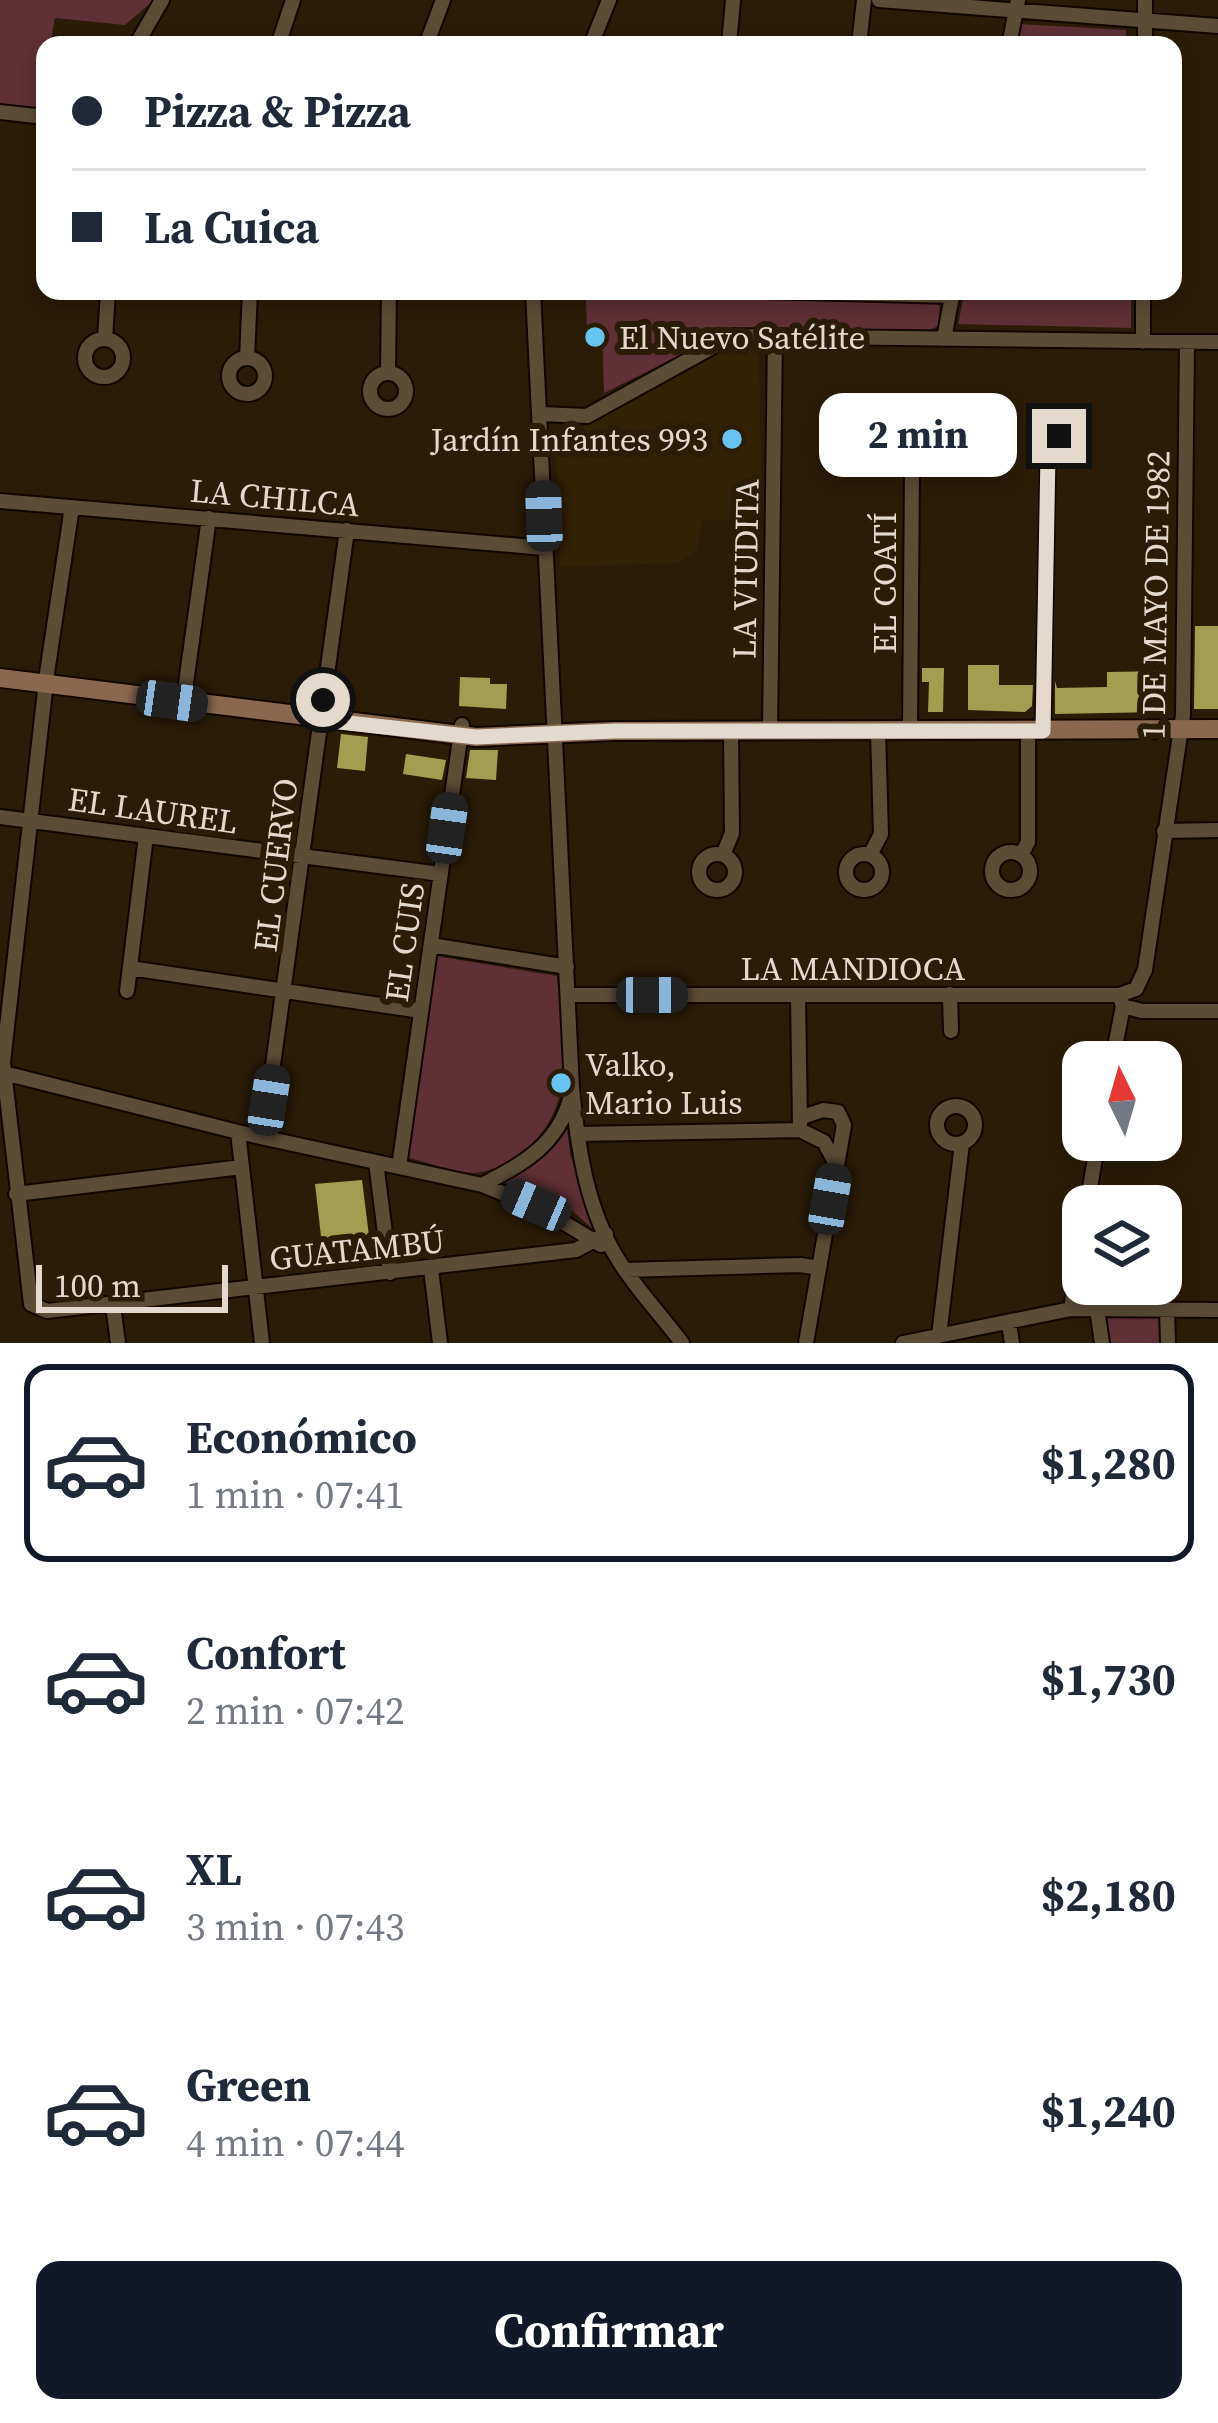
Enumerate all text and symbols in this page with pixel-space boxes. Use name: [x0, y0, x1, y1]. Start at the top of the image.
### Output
text: Pizza & Pizza: [144, 80, 411, 142]
text: La Cuica: [144, 196, 319, 258]
place label: El Nuevo Satélite: [619, 315, 865, 360]
marker: El Nuevo Satélite: [582, 324, 608, 350]
callout: 2 min: [819, 394, 1017, 478]
text: 2 min: [867, 408, 969, 461]
route end: [1032, 409, 1086, 463]
place label: Jardín Infantes 993: [430, 417, 708, 462]
marker: Jardín Infantes 993: [719, 426, 745, 452]
street label: 1 DE MAYO DE 1982: [1130, 450, 1181, 740]
street label: LA CHILCA: [188, 468, 362, 527]
street label: LA VIUDITA: [721, 478, 770, 660]
car: [525, 479, 563, 553]
street label: EL COATÍ: [862, 512, 907, 654]
route start: [296, 673, 350, 727]
car: [134, 678, 210, 724]
street label: EL LAUREL: [65, 776, 241, 845]
street label: EL CUERVO: [243, 776, 308, 954]
car: [424, 790, 470, 866]
street label: EL CUIS: [374, 879, 435, 1005]
street label: LA MANDIOCA: [741, 946, 965, 991]
car: [616, 977, 688, 1013]
north arrow: [1062, 1041, 1182, 1161]
map controls: [1062, 1041, 1182, 1305]
place label: Valko, Mario Luis: [585, 1042, 743, 1125]
car: [246, 1062, 292, 1138]
marker: Valko, Mario Luis: [548, 1070, 574, 1096]
car: [806, 1160, 854, 1238]
car: [496, 1174, 576, 1236]
button: layers: [1062, 1185, 1182, 1305]
street label: GUATAMBÚ: [267, 1218, 447, 1281]
scale bar: [36, 1259, 228, 1312]
text: 100 m: [54, 1263, 141, 1308]
text: Económico: [186, 1406, 417, 1468]
icon: car: [42, 1409, 150, 1517]
text: $1,280: [1041, 1432, 1176, 1494]
text: 1 min · 07:41: [186, 1468, 405, 1521]
text: Confort: [186, 1622, 346, 1684]
icon: car: [42, 1625, 150, 1733]
text: $1,730: [1041, 1648, 1176, 1710]
text: 2 min · 07:42: [186, 1684, 405, 1737]
text: XL: [186, 1838, 242, 1900]
icon: car: [42, 1841, 150, 1949]
text: $2,180: [1041, 1864, 1176, 1926]
text: 3 min · 07:43: [186, 1900, 405, 1953]
text: Green: [186, 2054, 311, 2116]
icon: car: [42, 2057, 150, 2165]
text: $1,240: [1041, 2080, 1176, 2142]
text: 4 min · 07:44: [186, 2116, 405, 2169]
button: Confirmar: [36, 2261, 1182, 2399]

